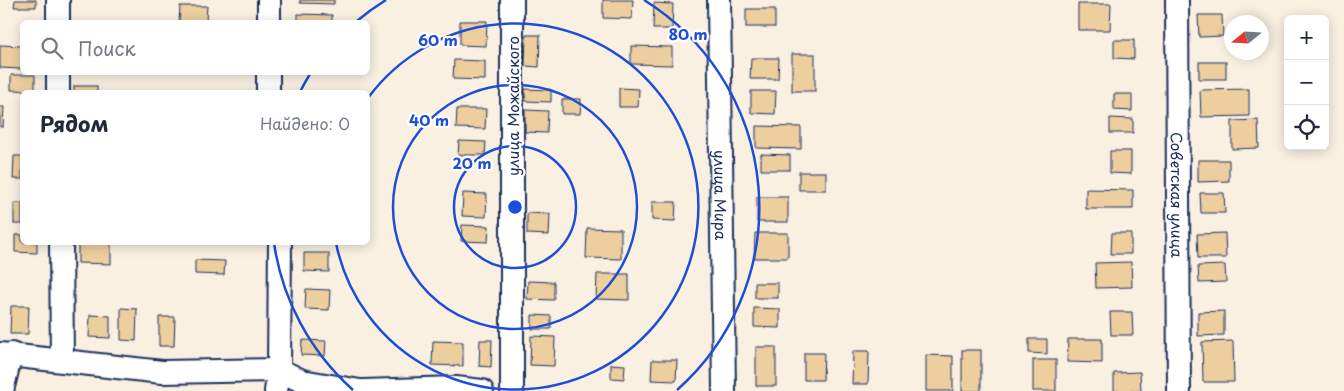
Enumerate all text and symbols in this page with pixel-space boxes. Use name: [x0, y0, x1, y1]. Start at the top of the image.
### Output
north arrow: [1224, 15, 1269, 60]
map controls: [1284, 15, 1329, 150]
button: +: [1284, 15, 1329, 60]
search box: [20, 20, 370, 75]
text: 80 m: [668, 22, 708, 45]
text: 60 m: [418, 28, 458, 51]
icon: search: [38, 34, 66, 62]
text: Поиск: [78, 34, 136, 62]
street label: улица Можайского: [501, 36, 524, 176]
button: −: [1284, 60, 1329, 105]
button: locate: [1284, 105, 1329, 150]
text: Рядом: [40, 107, 108, 139]
text: 40 m: [409, 108, 449, 131]
text: Найдено: 0: [260, 111, 350, 135]
street label: Советская улица: [1166, 132, 1190, 259]
street label: улица Мира: [709, 150, 734, 241]
text: 20 m: [453, 151, 491, 174]
centre of rings: [506, 198, 524, 216]

